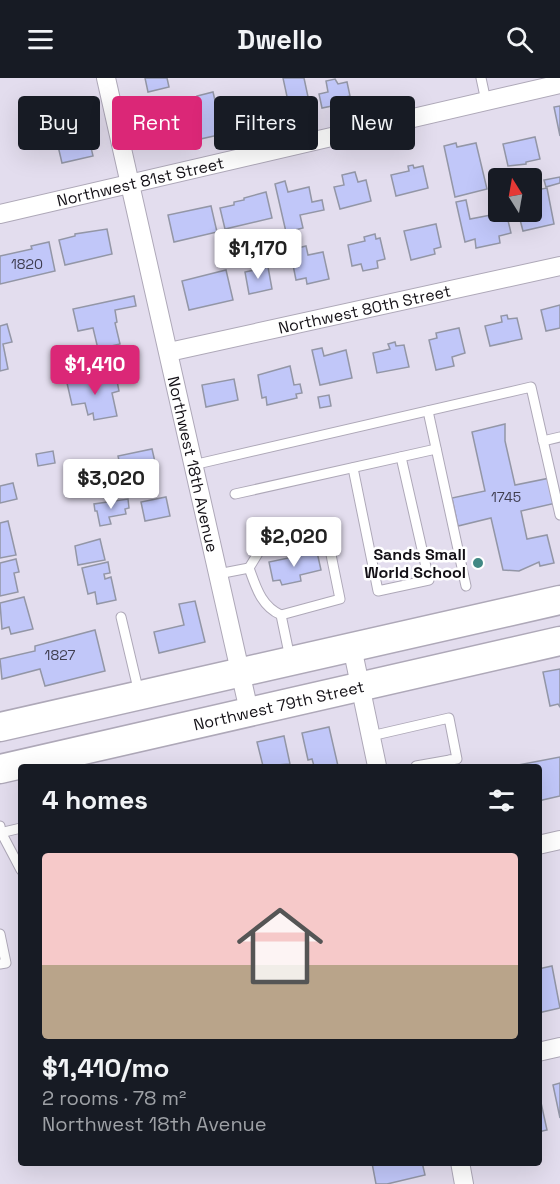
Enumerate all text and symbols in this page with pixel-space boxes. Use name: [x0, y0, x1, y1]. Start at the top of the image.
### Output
text: Dwello: [237, 22, 323, 57]
icon: menu: [24, 23, 57, 56]
icon: search: [503, 23, 536, 56]
chip: Buy: [18, 96, 100, 150]
chip: Rent: [112, 96, 202, 150]
chip: Filters: [214, 96, 318, 150]
chip: New: [330, 96, 415, 150]
street label: Northwest 81st Street: [55, 152, 226, 211]
north arrow: [488, 168, 542, 222]
map controls: [488, 168, 542, 222]
pin: $1,170: [209, 229, 307, 280]
text: $1,170: [229, 235, 288, 261]
house number: 1820: [11, 255, 43, 273]
street label: Northwest 80th Street: [276, 280, 453, 338]
pin: $1,410: [46, 345, 144, 396]
text: $1,410: [65, 351, 126, 377]
street label: Northwest 18th Avenue: [163, 374, 223, 554]
pin: $3,020: [62, 459, 160, 510]
text: $3,020: [77, 465, 145, 491]
house number: 1745: [491, 488, 521, 506]
pin: $2,020: [245, 517, 343, 568]
text: $2,020: [260, 523, 328, 549]
place label: Sands Small World School: [364, 544, 466, 583]
marker: Sands Small World School: [471, 556, 485, 570]
house number: 1827: [45, 646, 75, 664]
street label: Northwest 79th Street: [191, 676, 366, 735]
text: 4 homes: [42, 783, 148, 817]
icon: filters: [485, 784, 518, 817]
icon: home: [226, 892, 334, 1000]
text: $1,410/mo: [42, 1051, 170, 1085]
text: 2 rooms · 78 m²: [42, 1085, 186, 1111]
text: Northwest 18th Avenue: [42, 1111, 267, 1137]

